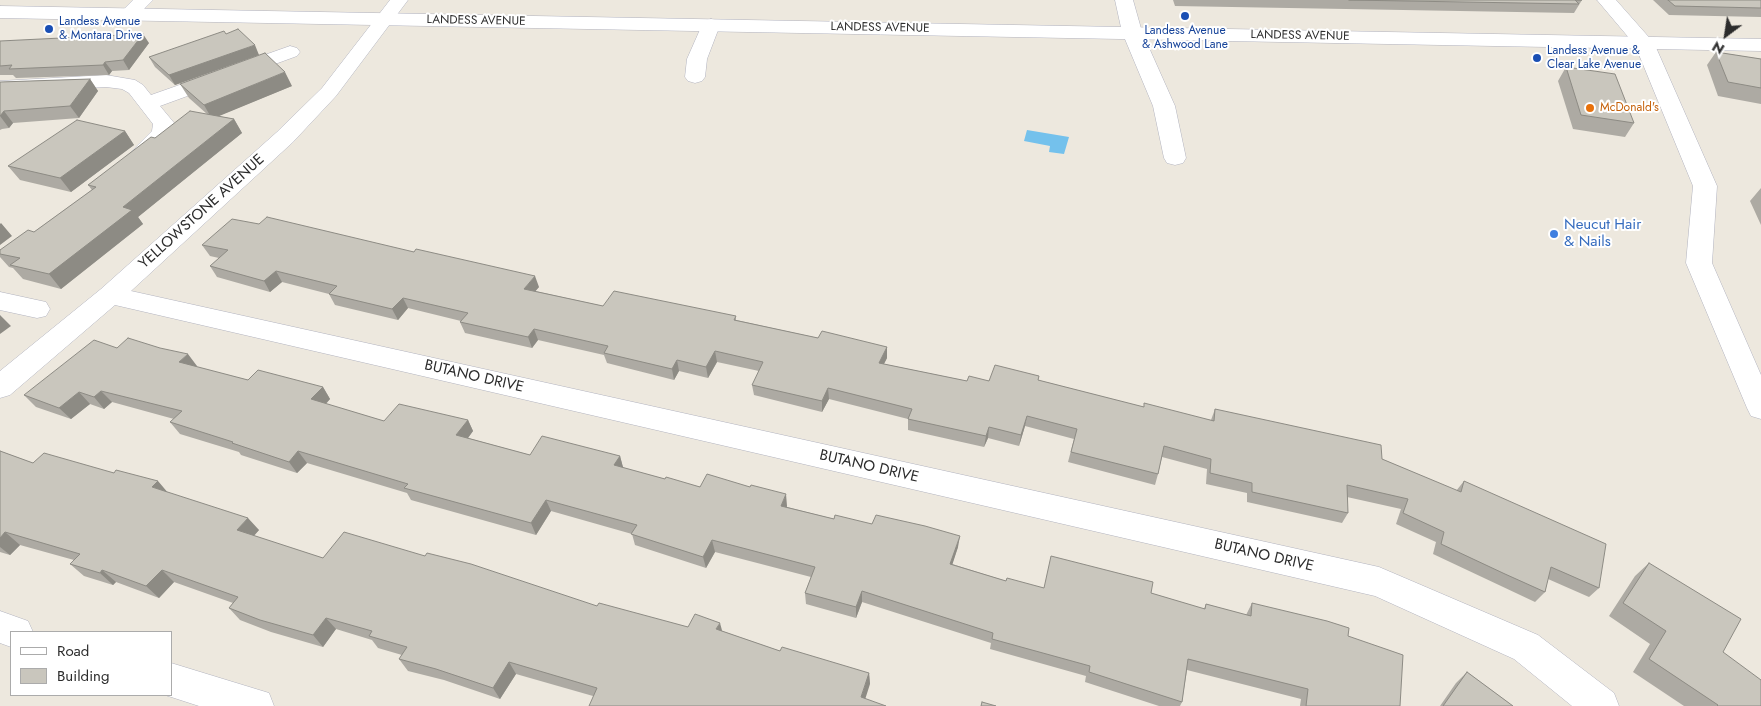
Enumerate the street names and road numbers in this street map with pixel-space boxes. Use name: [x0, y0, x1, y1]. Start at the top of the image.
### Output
street label: LANDESS AVENUE: [426, 13, 526, 29]
street label: LANDESS AVENUE: [830, 20, 930, 36]
street label: LANDESS AVENUE: [1250, 28, 1350, 44]
street label: YELLOWSTONE AVENUE: [136, 151, 268, 273]
street label: BUTANO DRIVE: [423, 357, 525, 397]
street label: BUTANO DRIVE: [818, 447, 920, 487]
street label: BUTANO DRIVE: [1213, 536, 1315, 576]

